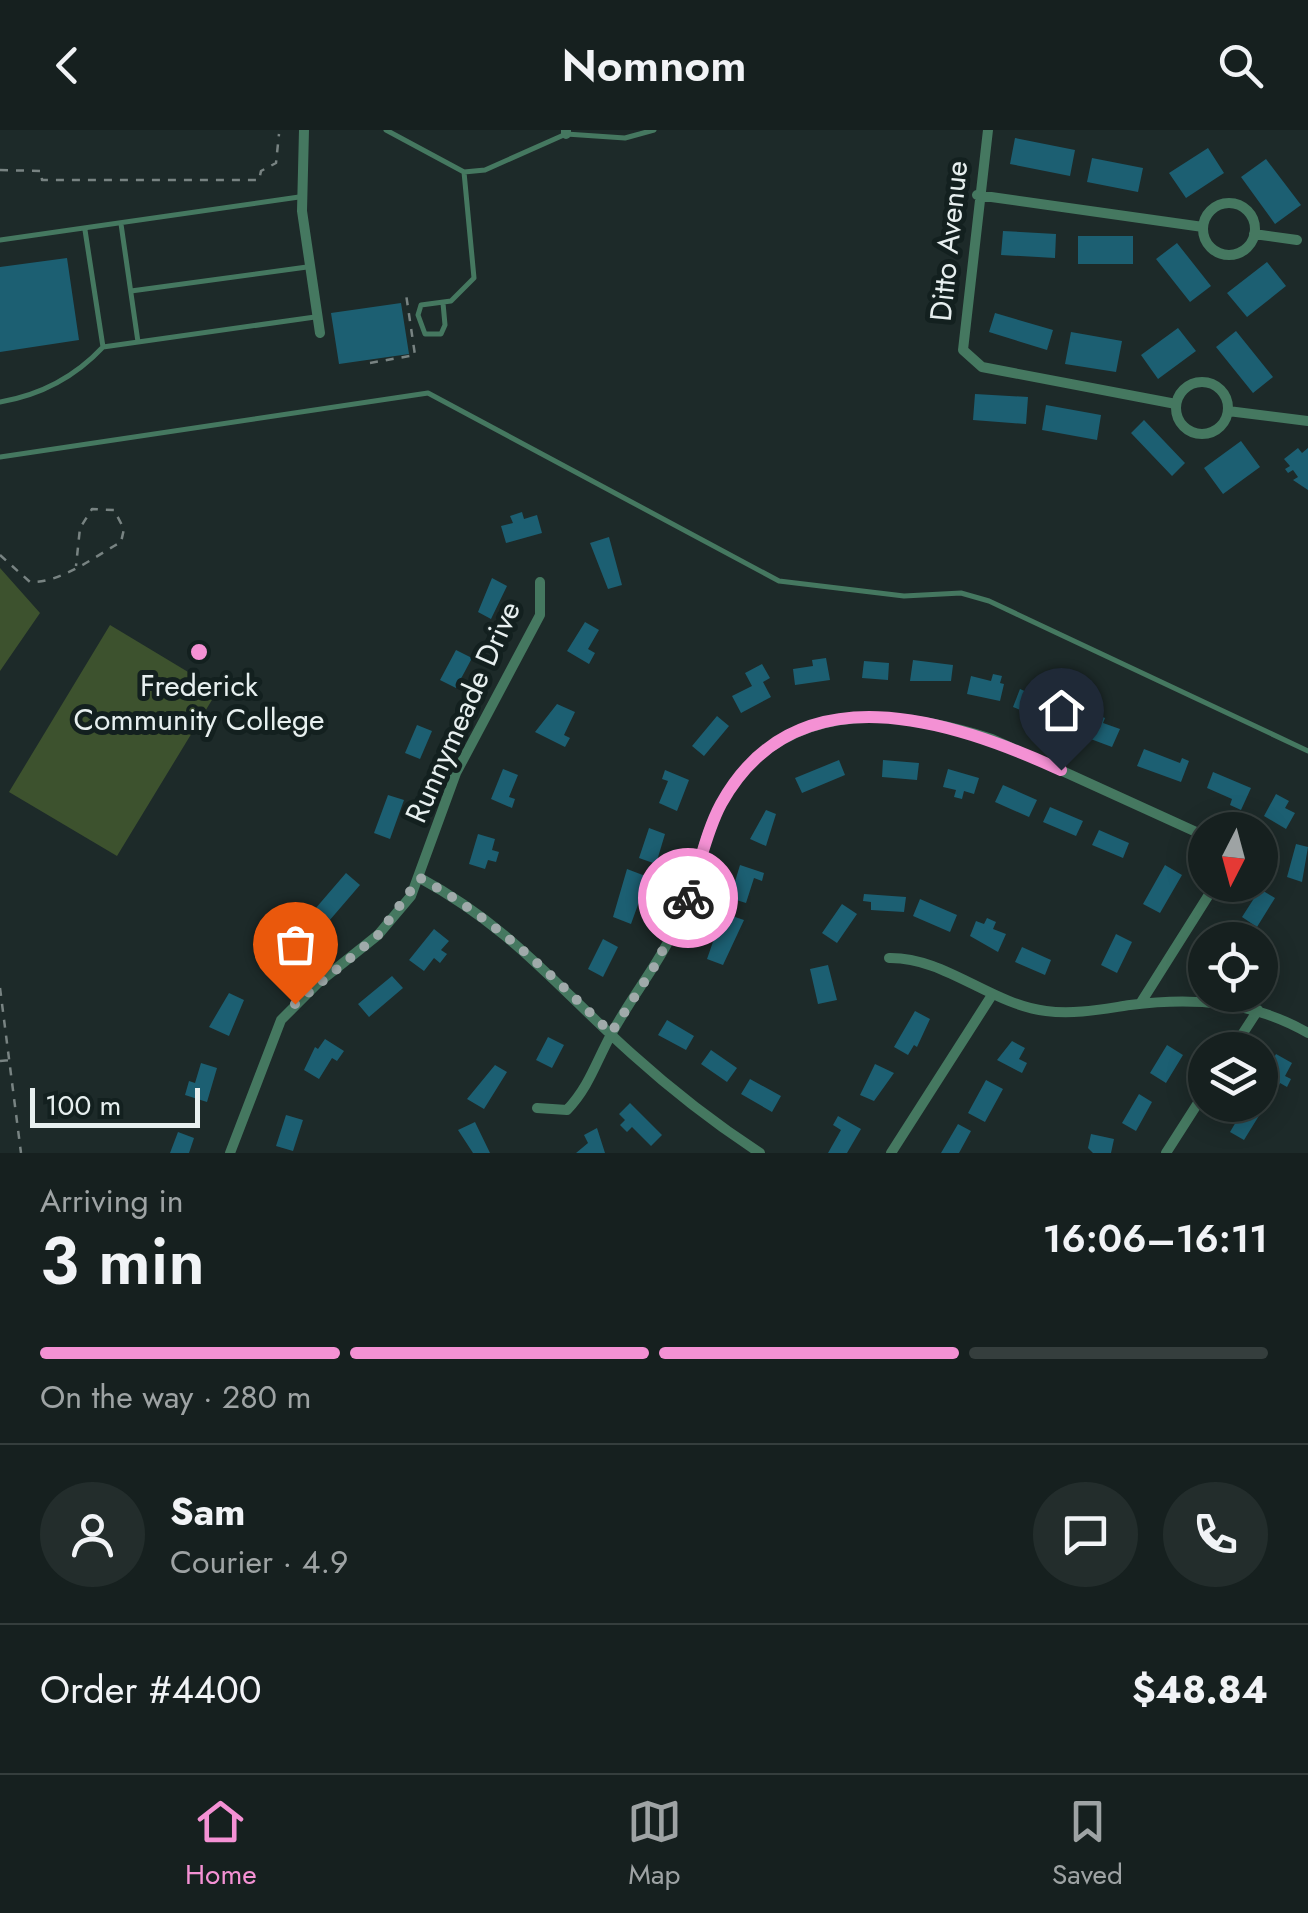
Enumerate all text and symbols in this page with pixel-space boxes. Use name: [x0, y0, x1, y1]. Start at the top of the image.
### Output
text: Nomnom: [561, 33, 747, 98]
icon: back: [40, 38, 95, 93]
icon: search: [1213, 38, 1268, 93]
street label: Ditto Avenue: [919, 158, 978, 323]
street label: Runnymeade Drive: [394, 594, 531, 830]
marker: Frederick Community College: [188, 641, 210, 663]
place label: Frederick Community College: [73, 664, 325, 741]
pin: [1019, 668, 1104, 771]
icon: home: [1034, 683, 1089, 738]
north arrow: [1188, 812, 1278, 902]
map controls: [1188, 812, 1278, 1122]
courier: [638, 848, 738, 948]
icon: bike: [661, 871, 716, 926]
pin: [253, 902, 338, 1005]
icon: bag: [268, 917, 323, 972]
button: locate: [1188, 922, 1278, 1012]
button: layers: [1188, 1032, 1278, 1122]
scale bar: [30, 1083, 200, 1128]
text: 100 m: [45, 1085, 121, 1126]
text: Arriving in: [40, 1178, 184, 1224]
text: 16:06–16:11: [1043, 1211, 1268, 1266]
text: 3 min: [40, 1214, 205, 1308]
text: On the way · 280 m: [40, 1374, 312, 1420]
button: person: [40, 1482, 145, 1587]
button: chat: [1033, 1482, 1138, 1587]
button: phone: [1163, 1482, 1268, 1587]
text: Sam: [170, 1484, 245, 1539]
text: Courier · 4.9: [170, 1539, 348, 1585]
text: Order #4400: [40, 1662, 262, 1717]
text: $48.84: [1132, 1662, 1268, 1717]
tab: Home: [185, 1794, 257, 1895]
tab: Map: [627, 1794, 682, 1895]
tab: Saved: [1052, 1794, 1123, 1895]

